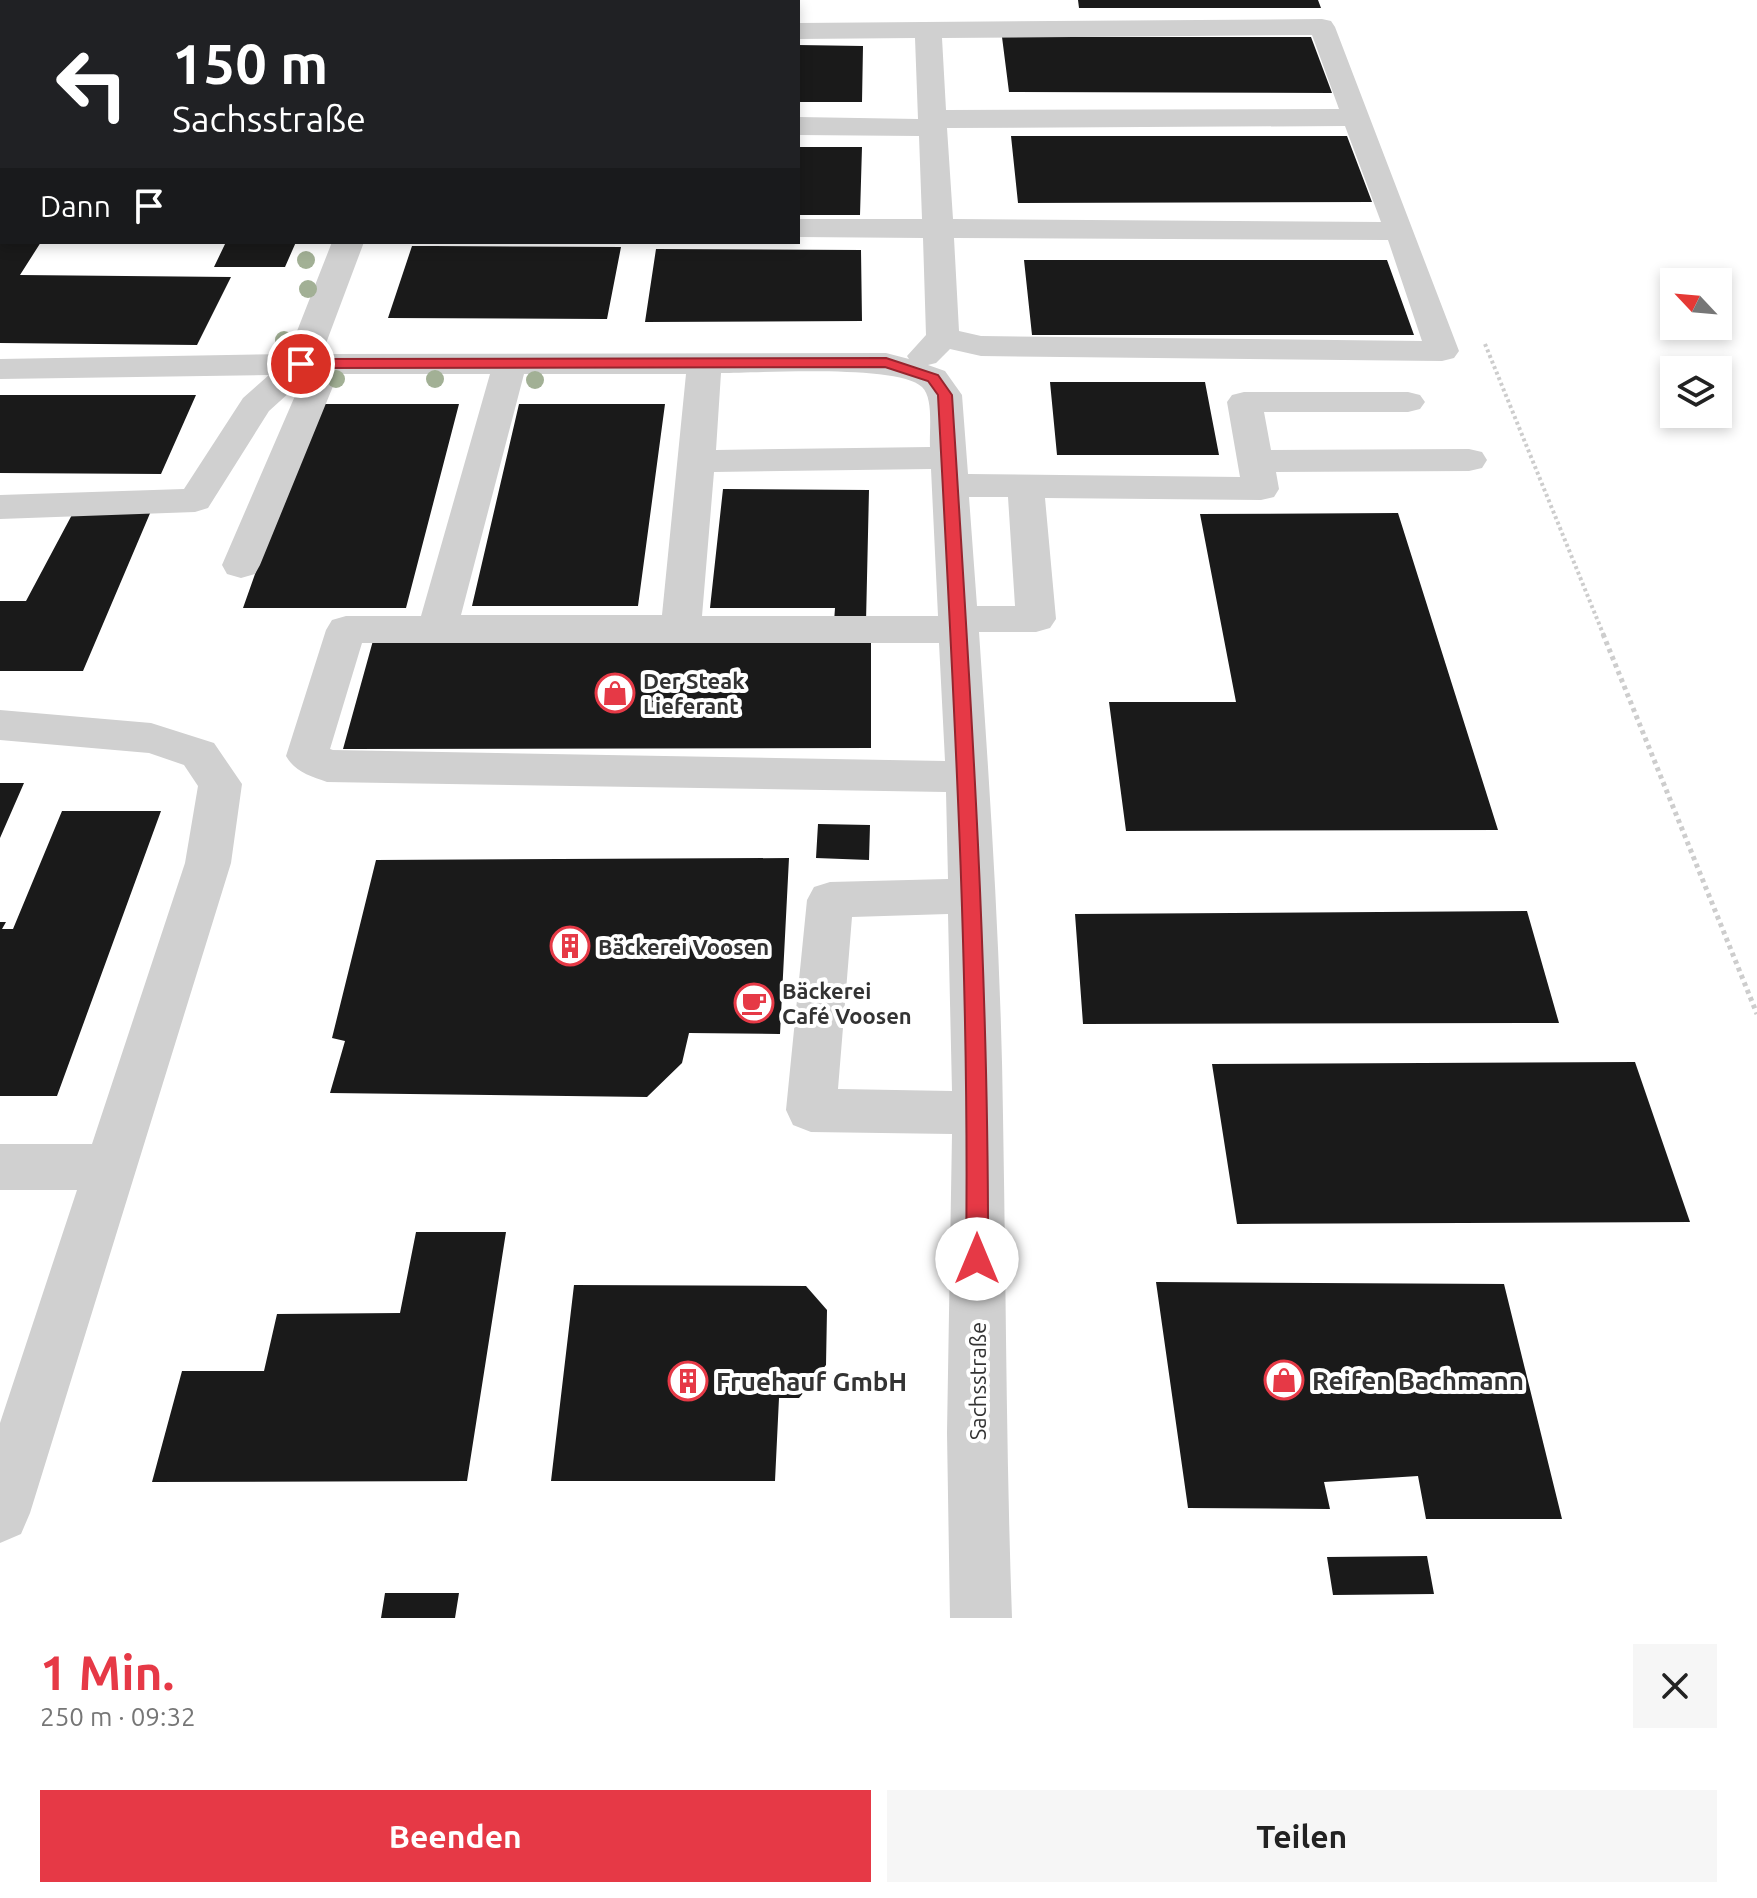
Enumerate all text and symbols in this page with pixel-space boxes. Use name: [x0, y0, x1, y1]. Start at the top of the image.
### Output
icon: left: [40, 32, 144, 136]
text: 150 m: [172, 32, 328, 95]
text: Sachsstraße: [172, 98, 366, 139]
icon: arrive: [127, 184, 171, 228]
text: Dann: [40, 189, 111, 223]
north arrow: [1660, 268, 1732, 340]
map controls: [1660, 268, 1732, 428]
pin: [267, 330, 335, 398]
icon: arrive: [279, 342, 323, 386]
button: layers: [1660, 356, 1732, 428]
place label: Der Steak Lieferant: [643, 668, 745, 718]
shop icon: Der Steak Lieferant: [594, 672, 636, 714]
building icon: Bäckerei Voosen: [549, 925, 591, 967]
place label: Bäckerei Voosen: [598, 934, 769, 959]
place label: Bäckerei Café Voosen: [782, 978, 912, 1028]
cafe icon: Bäckerei Café Voosen: [733, 982, 775, 1024]
position arrow: [935, 1217, 1019, 1301]
street label: Sachsstraße: [965, 1322, 990, 1440]
shop icon: Reifen Bachmann: [1263, 1359, 1305, 1401]
building icon: Fruehauf GmbH: [667, 1360, 709, 1402]
place label: Reifen Bachmann: [1312, 1366, 1524, 1395]
place label: Fruehauf GmbH: [716, 1367, 907, 1396]
button: close: [1633, 1644, 1717, 1728]
text: 1 Min.: [40, 1645, 174, 1699]
text: 250 m · 09:32: [40, 1702, 196, 1731]
button: Beenden: [40, 1790, 871, 1882]
button: Teilen: [887, 1790, 1717, 1882]

